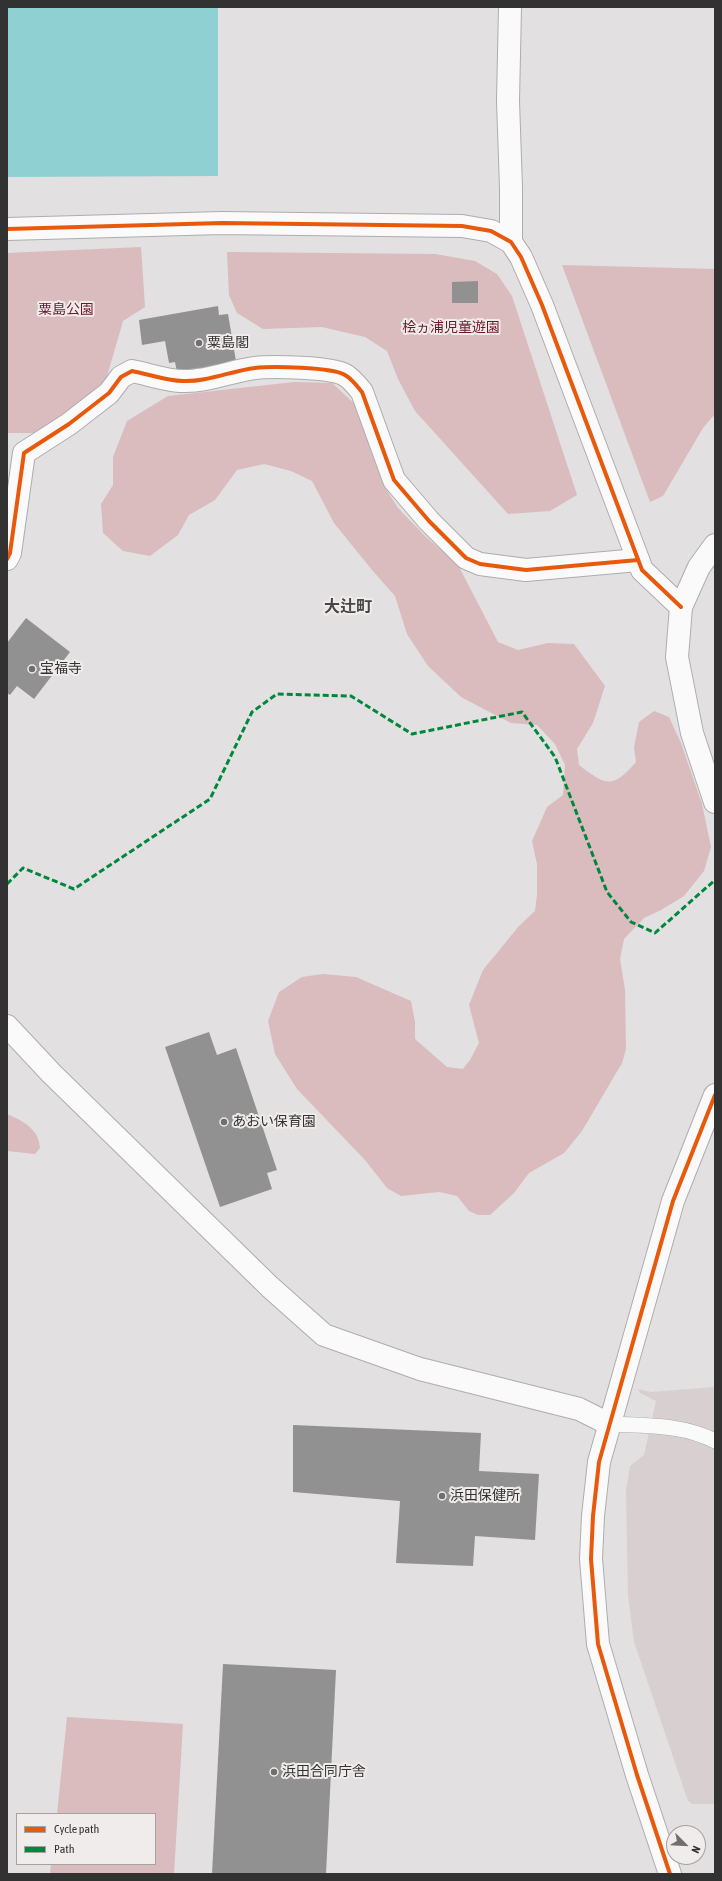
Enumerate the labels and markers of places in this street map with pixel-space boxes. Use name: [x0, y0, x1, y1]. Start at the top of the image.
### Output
place label: 粟島閣: [207, 335, 249, 351]
marker: 粟島閣: [194, 338, 204, 348]
place label: 宝福寺: [40, 661, 82, 677]
marker: 宝福寺: [27, 664, 37, 674]
place label: あおい保育園: [232, 1114, 316, 1130]
marker: あおい保育園: [219, 1117, 229, 1127]
place label: 浜田保健所: [450, 1488, 520, 1504]
marker: 浜田保健所: [437, 1491, 447, 1501]
place label: 浜田合同庁舎: [282, 1764, 366, 1780]
marker: 浜田合同庁舎: [269, 1767, 279, 1777]

